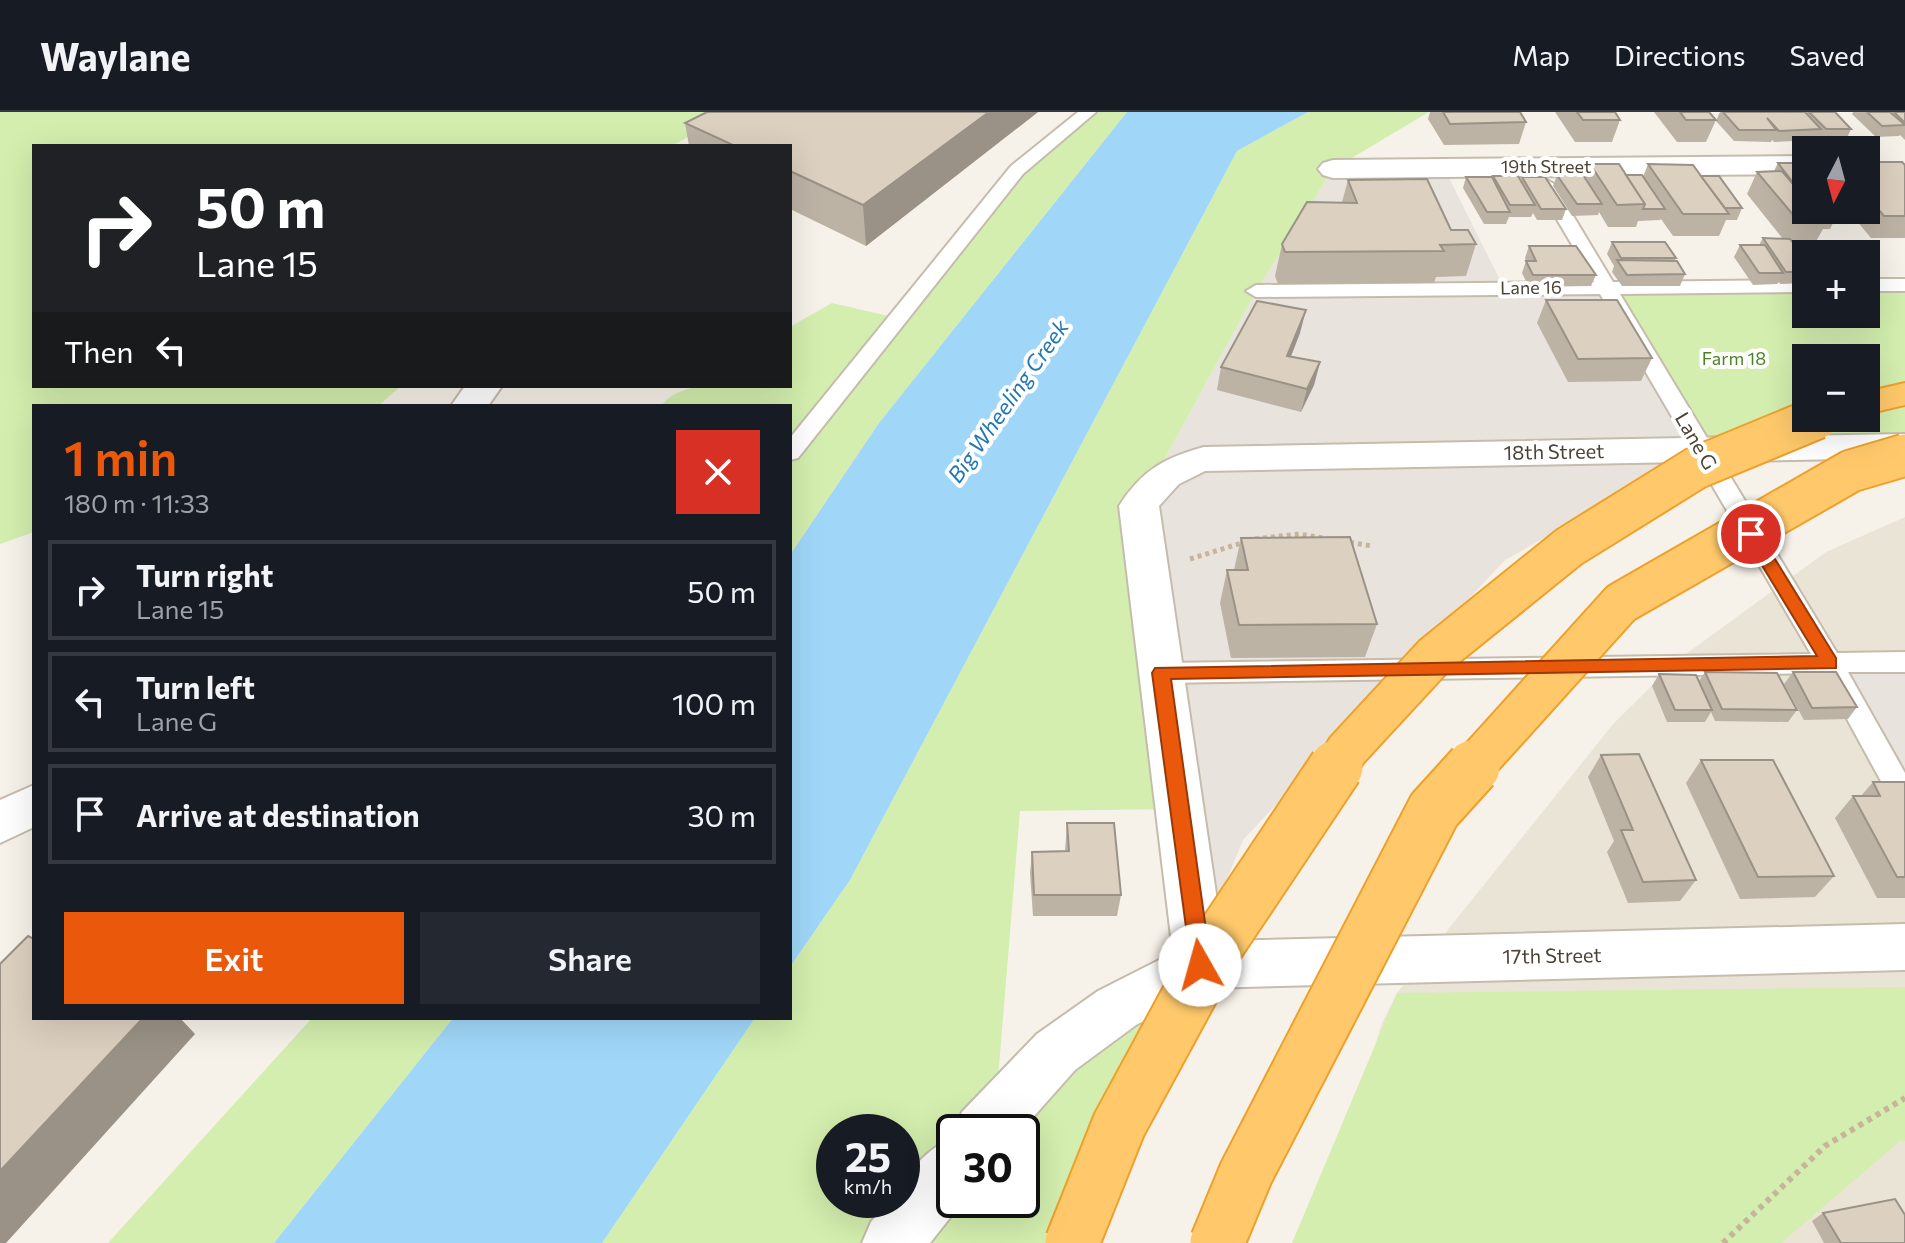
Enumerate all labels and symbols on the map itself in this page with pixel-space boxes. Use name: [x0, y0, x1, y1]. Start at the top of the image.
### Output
north arrow: [1792, 136, 1880, 224]
street label: 19th Street: [1501, 155, 1591, 177]
street label: Lane 16: [1500, 275, 1562, 299]
water label: Big Wheeling Creek: [941, 313, 1075, 487]
park label: Farm 18: [1702, 347, 1766, 369]
street label: Lane G: [1671, 407, 1723, 474]
street label: 18th Street: [1503, 438, 1605, 464]
pin: [1717, 500, 1785, 568]
position arrow: [1158, 923, 1242, 1007]
street label: 17th Street: [1502, 942, 1602, 968]
speed limit sign: 30: [936, 1114, 1040, 1218]

